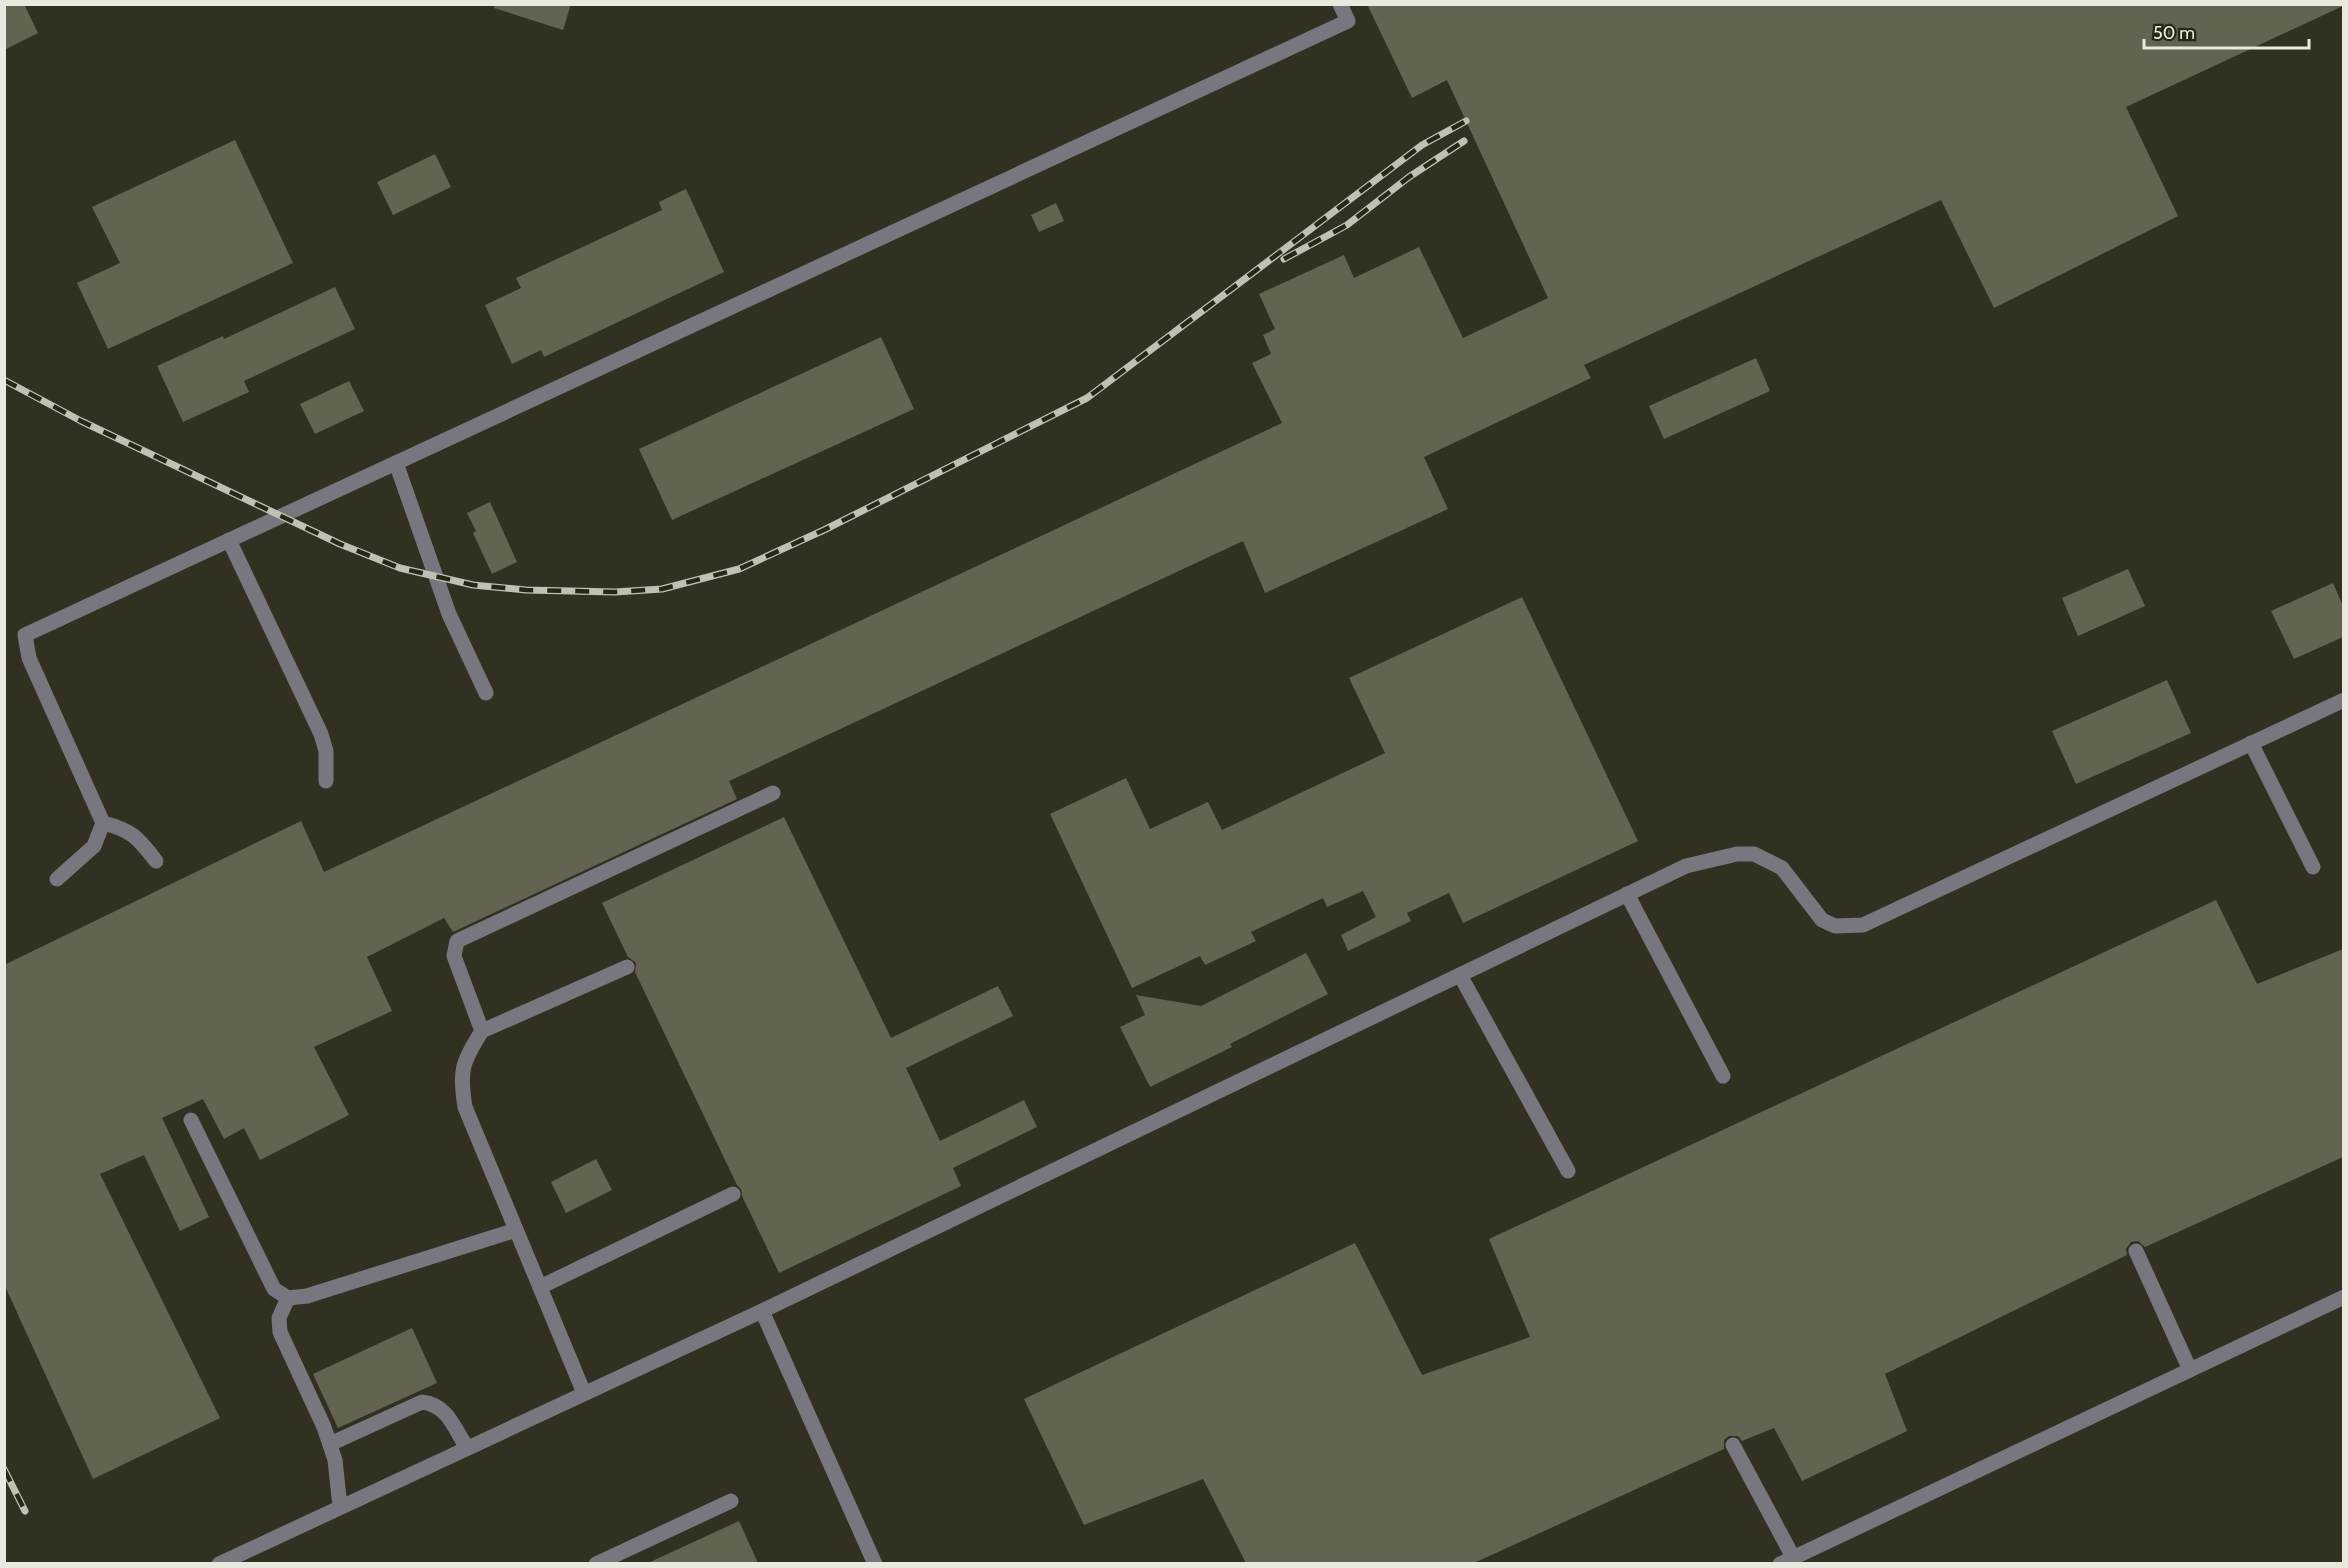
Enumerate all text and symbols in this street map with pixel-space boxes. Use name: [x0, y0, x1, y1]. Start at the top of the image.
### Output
scale bar: [2144, 12, 2309, 50]
text: 50 m: [2153, 22, 2195, 44]

